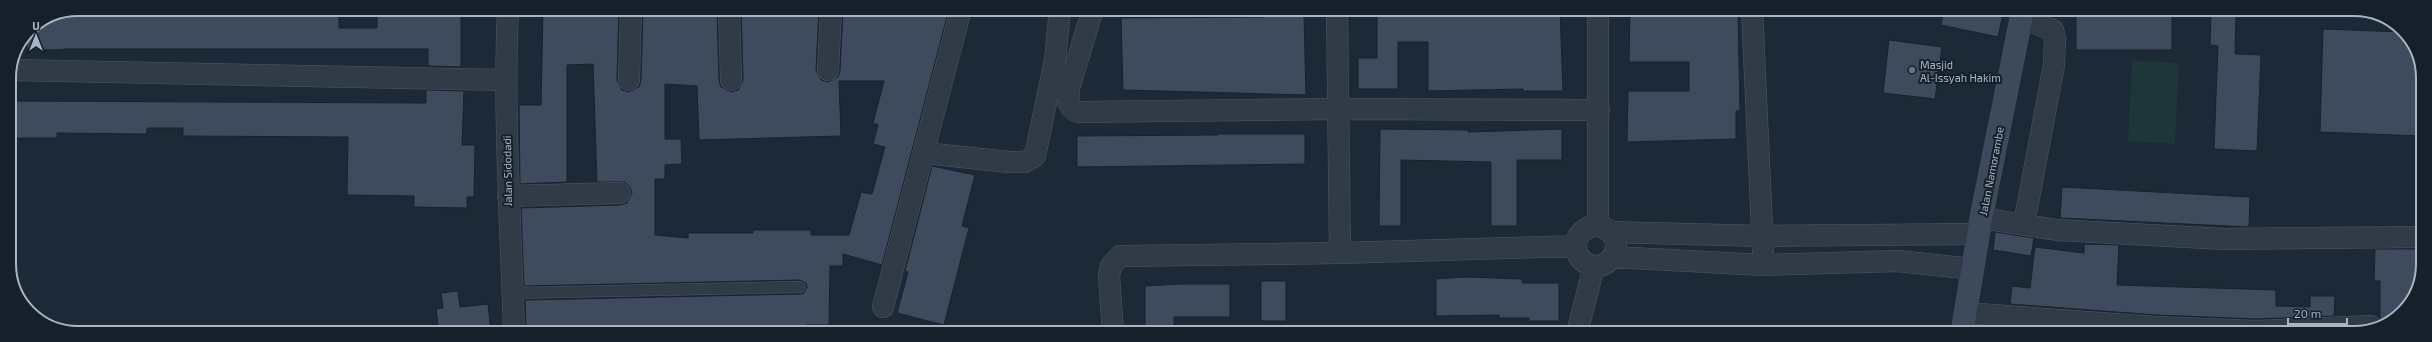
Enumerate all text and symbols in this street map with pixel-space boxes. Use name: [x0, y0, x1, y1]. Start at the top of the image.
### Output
north arrow: [16, 16, 56, 56]
text: U: [32, 19, 40, 32]
place label: Masjid Al-Issyah Hakim: [1920, 58, 2001, 84]
marker: Masjid Al-Issyah Hakim: [1907, 65, 1917, 75]
street label: Jalan Namorambe: [1976, 126, 2006, 216]
street label: Jalan Sidodadi: [500, 136, 514, 206]
scale bar: [2288, 300, 2347, 326]
text: 20 m: [2294, 306, 2321, 320]

